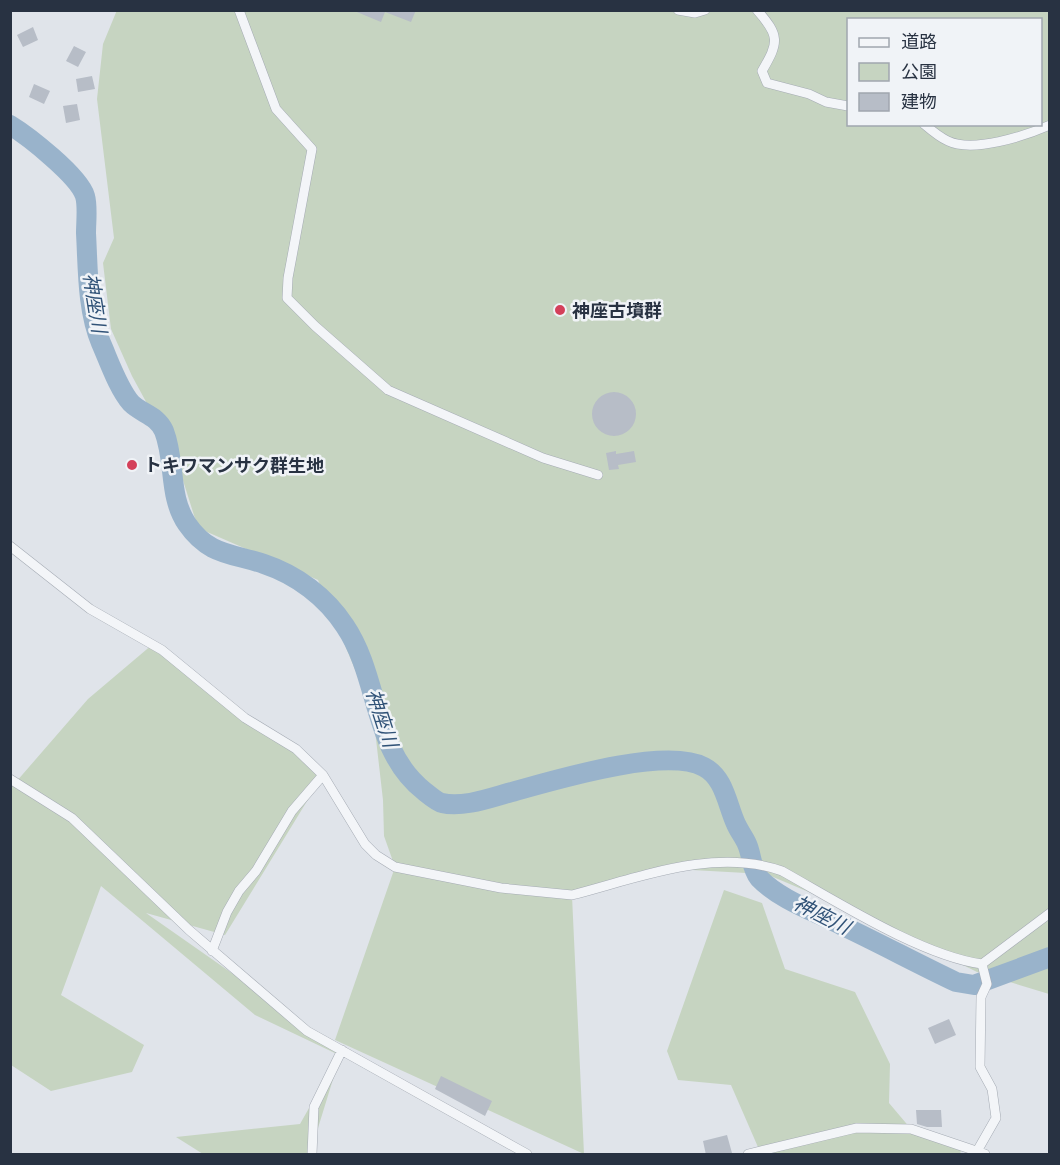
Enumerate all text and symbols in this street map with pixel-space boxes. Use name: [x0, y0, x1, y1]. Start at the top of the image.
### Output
legend: [847, 18, 1042, 126]
text: 道路: [901, 30, 937, 53]
text: 公園: [901, 60, 937, 83]
text: 建物: [901, 90, 937, 113]
water label: 神座川: [77, 271, 113, 337]
place label: 神座古墳群: [572, 299, 662, 322]
marker: 神座古墳群: [553, 303, 567, 317]
place label: トキワマンサク群生地: [144, 454, 324, 477]
marker: トキワマンサク群生地: [125, 458, 139, 472]
water label: 神座川: [360, 685, 404, 752]
water label: 神座川: [789, 890, 856, 941]

